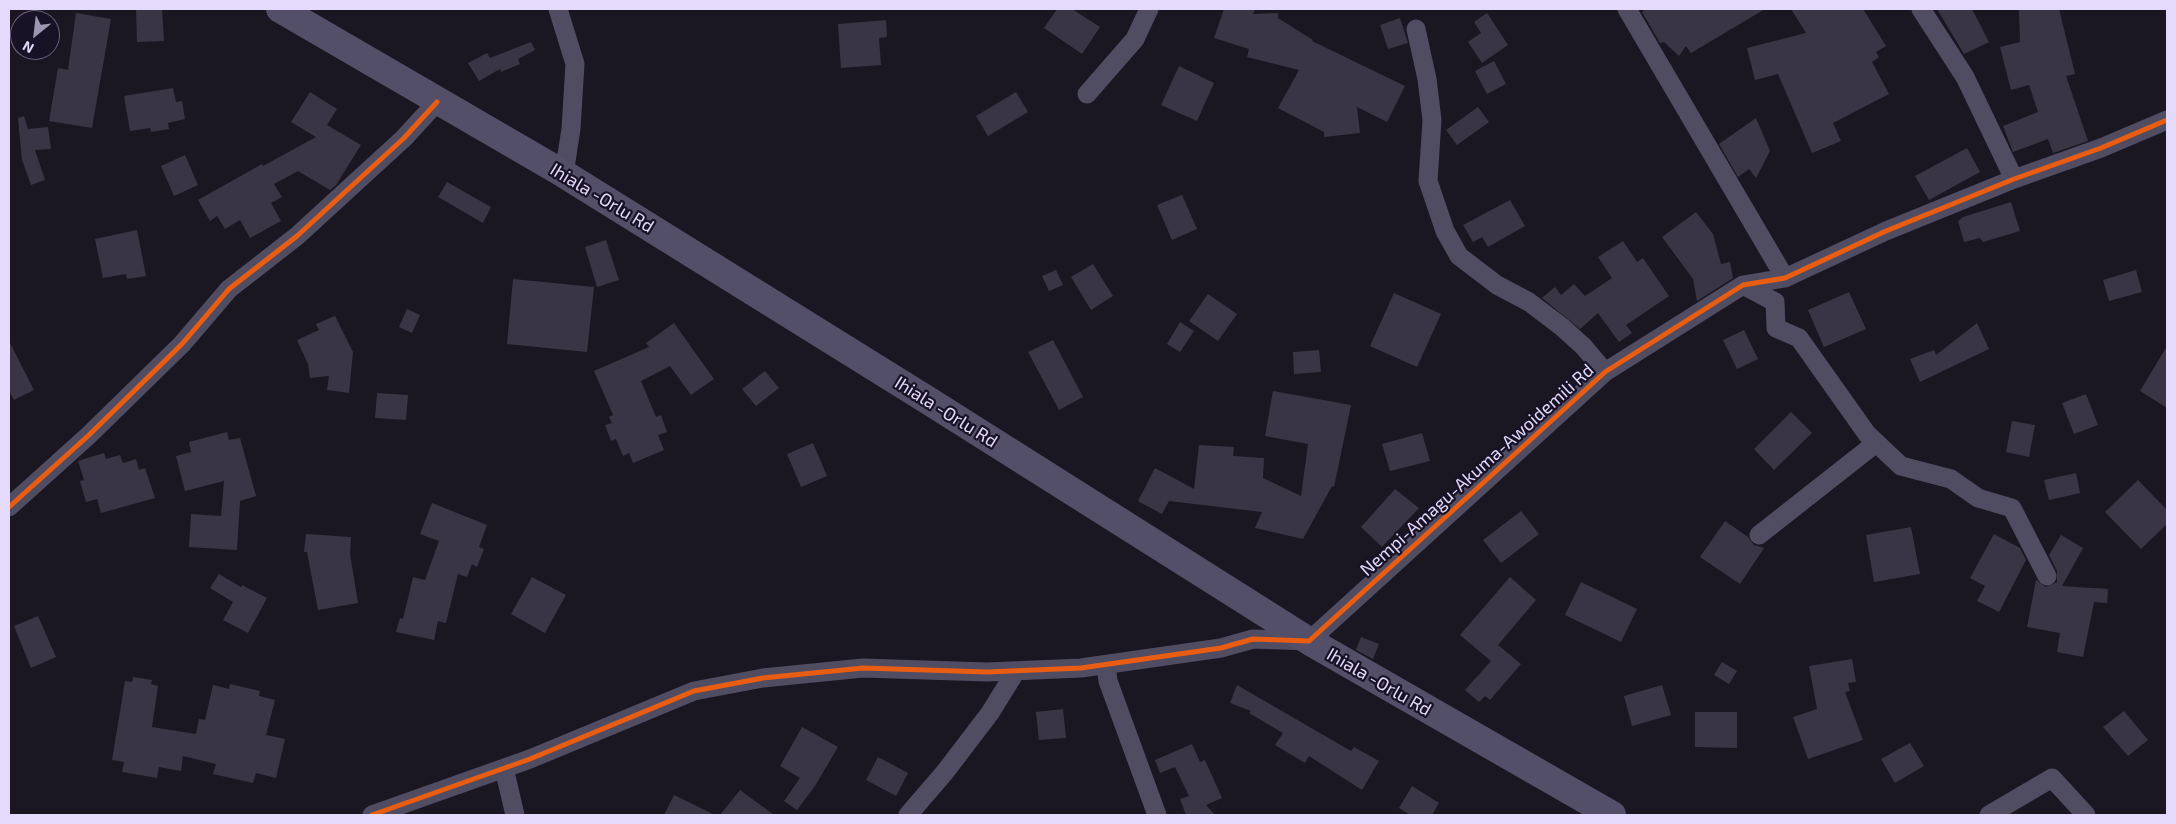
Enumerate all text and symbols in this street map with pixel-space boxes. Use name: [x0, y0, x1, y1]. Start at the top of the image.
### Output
north arrow: [10, 10, 60, 60]
text: N: [19, 38, 37, 58]
street label: Ihiala -Orlu Rd: [546, 159, 658, 237]
street label: Nempi-Amagu-Akuma-Awoidemili Rd: [1356, 359, 1598, 581]
street label: Ihiala -Orlu Rd: [891, 372, 1001, 452]
street label: Ihiala -Orlu Rd: [1323, 643, 1435, 721]

